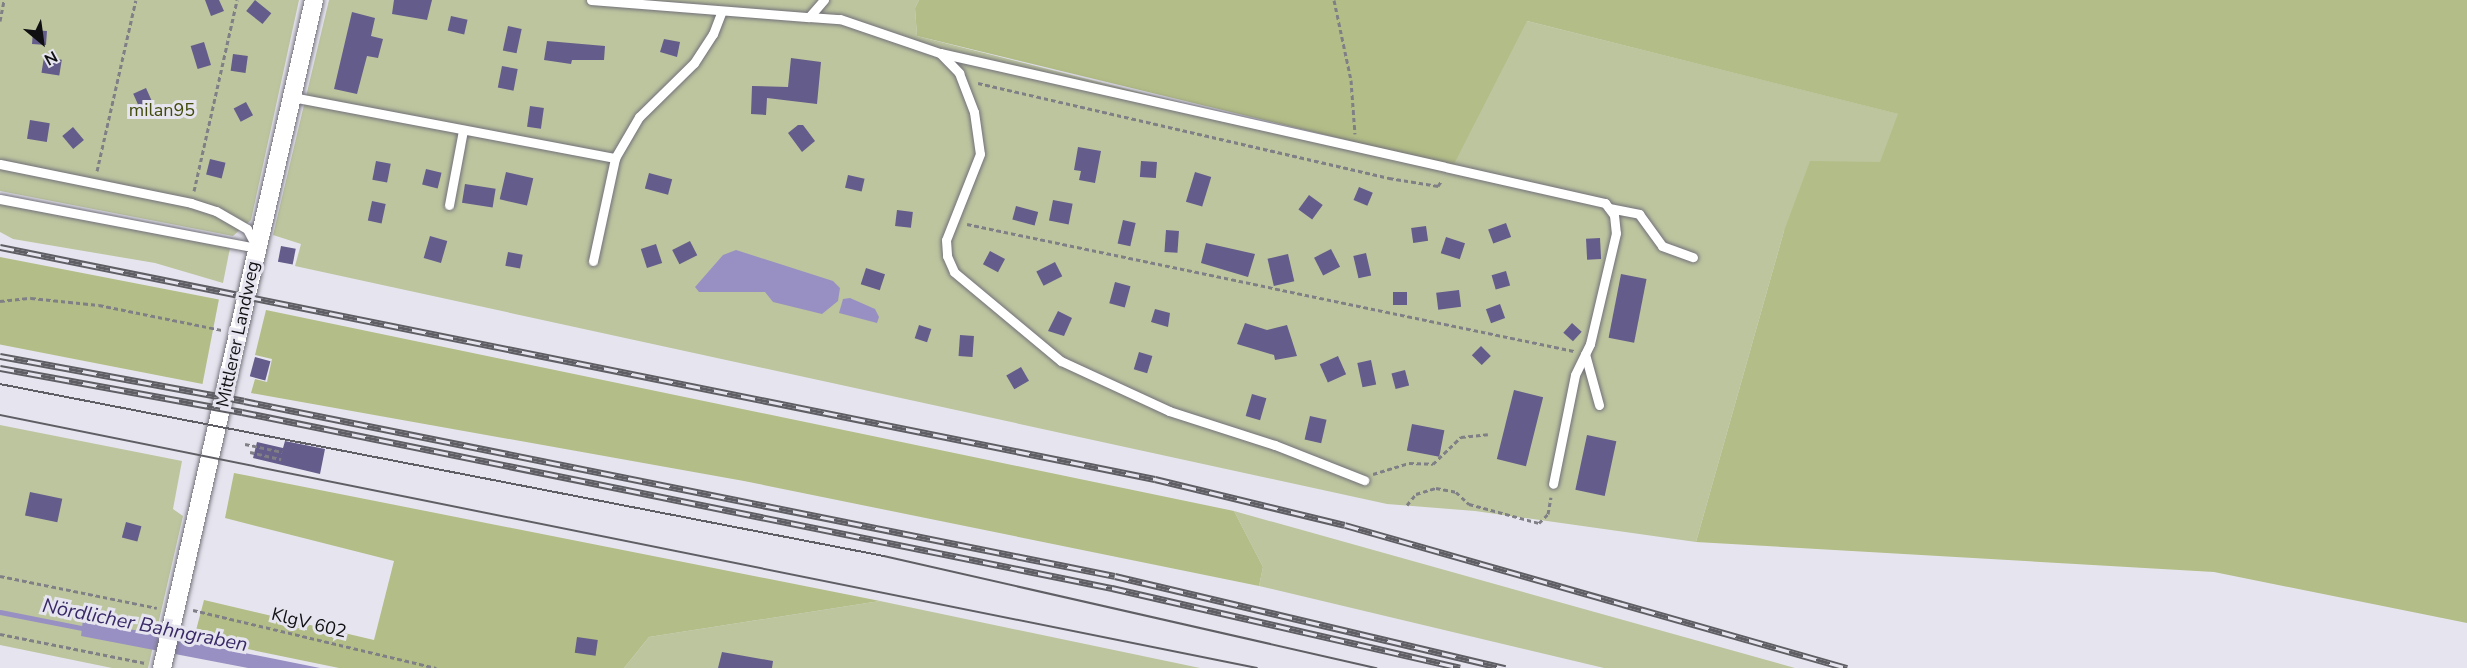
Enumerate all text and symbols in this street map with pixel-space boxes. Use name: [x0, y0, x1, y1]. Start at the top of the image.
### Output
north arrow: [12, 12, 72, 72]
text: N: [40, 45, 61, 70]
park label: milan95: [129, 99, 195, 121]
street label: Mittlerer Landweg: [212, 259, 264, 409]
water label: Nördlicher Bahngraben: [40, 593, 250, 657]
street label: KlgV 602: [269, 603, 349, 643]

